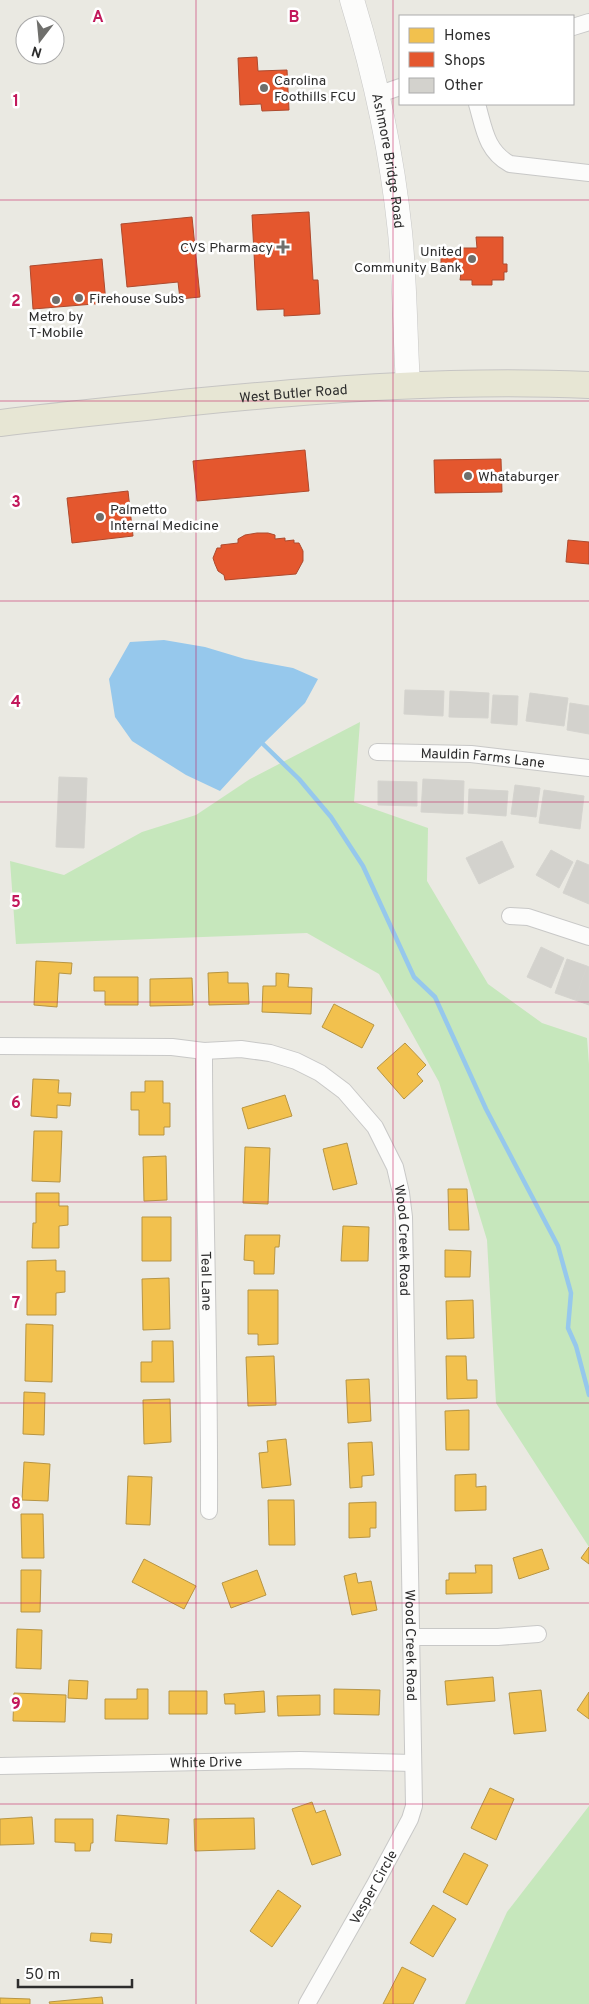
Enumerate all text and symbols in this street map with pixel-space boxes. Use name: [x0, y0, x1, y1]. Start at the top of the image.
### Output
text: A: [92, 8, 104, 28]
text: B: [288, 8, 300, 28]
north arrow: [15, 15, 65, 65]
legend: [399, 15, 574, 105]
text: Homes: [444, 27, 491, 46]
text: N: [30, 41, 44, 61]
text: Shops: [444, 52, 485, 71]
place label: Carolina Foothills FCU: [274, 73, 356, 106]
text: Other: [444, 77, 483, 96]
marker: Carolina Foothills FCU: [258, 82, 270, 94]
text: 1: [13, 92, 19, 112]
street label: Ashmore Bridge Road: [367, 92, 407, 229]
place label: CVS Pharmacy: [180, 240, 273, 257]
marker: CVS Pharmacy: [277, 241, 289, 253]
place label: United Community Bank: [354, 244, 462, 277]
marker: United Community Bank: [466, 253, 478, 265]
place label: Firehouse Subs: [89, 291, 185, 308]
text: 2: [11, 292, 21, 312]
marker: Firehouse Subs: [73, 292, 85, 304]
marker: Metro by T-Mobile: [50, 294, 62, 306]
place label: Metro by T-Mobile: [29, 309, 83, 342]
street label: West Butler Road: [239, 382, 348, 407]
place label: Whataburger: [478, 469, 560, 486]
marker: Whataburger: [462, 470, 474, 482]
text: 3: [11, 493, 21, 513]
place label: Palmetto Internal Medicine: [110, 502, 219, 535]
marker: Palmetto Internal Medicine: [94, 511, 106, 523]
text: 4: [11, 693, 21, 713]
street label: Mauldin Farms Lane: [420, 746, 546, 773]
text: 5: [11, 893, 21, 913]
text: 6: [11, 1094, 21, 1114]
street label: Wood Creek Road: [389, 1183, 412, 1296]
street label: Teal Lane: [196, 1251, 214, 1311]
text: 7: [12, 1294, 20, 1314]
text: 8: [11, 1495, 21, 1515]
street label: Wood Creek Road: [400, 1589, 419, 1701]
text: 9: [11, 1695, 21, 1715]
street label: White Drive: [170, 1754, 242, 1773]
street label: Vesper Circle: [347, 1848, 402, 1928]
scale bar: [18, 1956, 131, 1988]
text: 50 m: [25, 1966, 60, 1985]

